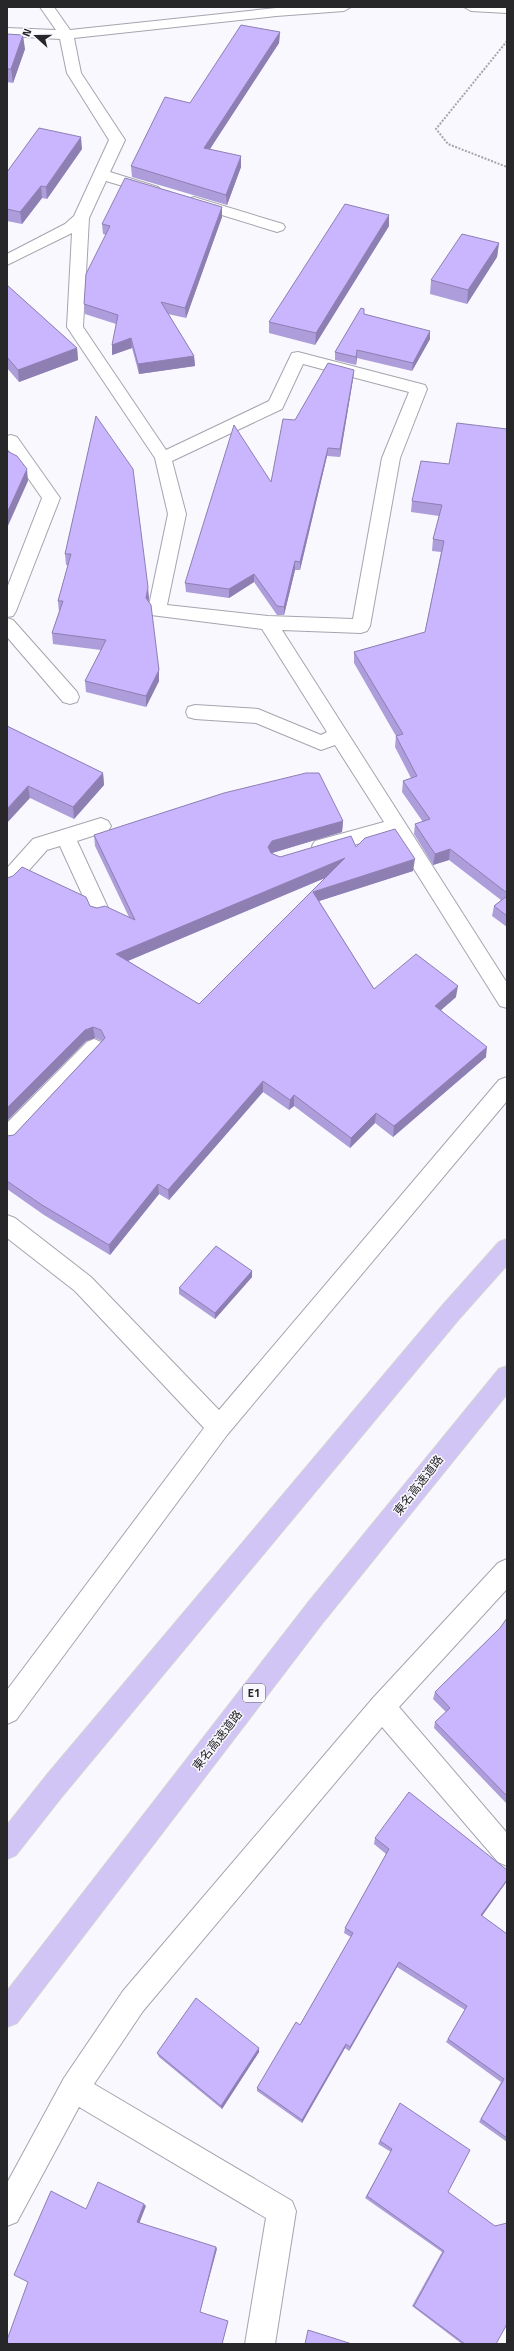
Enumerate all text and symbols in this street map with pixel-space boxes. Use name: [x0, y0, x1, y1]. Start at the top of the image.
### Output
north arrow: [16, 16, 56, 56]
text: N: [18, 26, 35, 39]
street label: 東名高速道路: [388, 1451, 448, 1519]
road number: E1: [243, 1684, 265, 1702]
street label: 東名高速道路: [187, 1706, 247, 1774]

